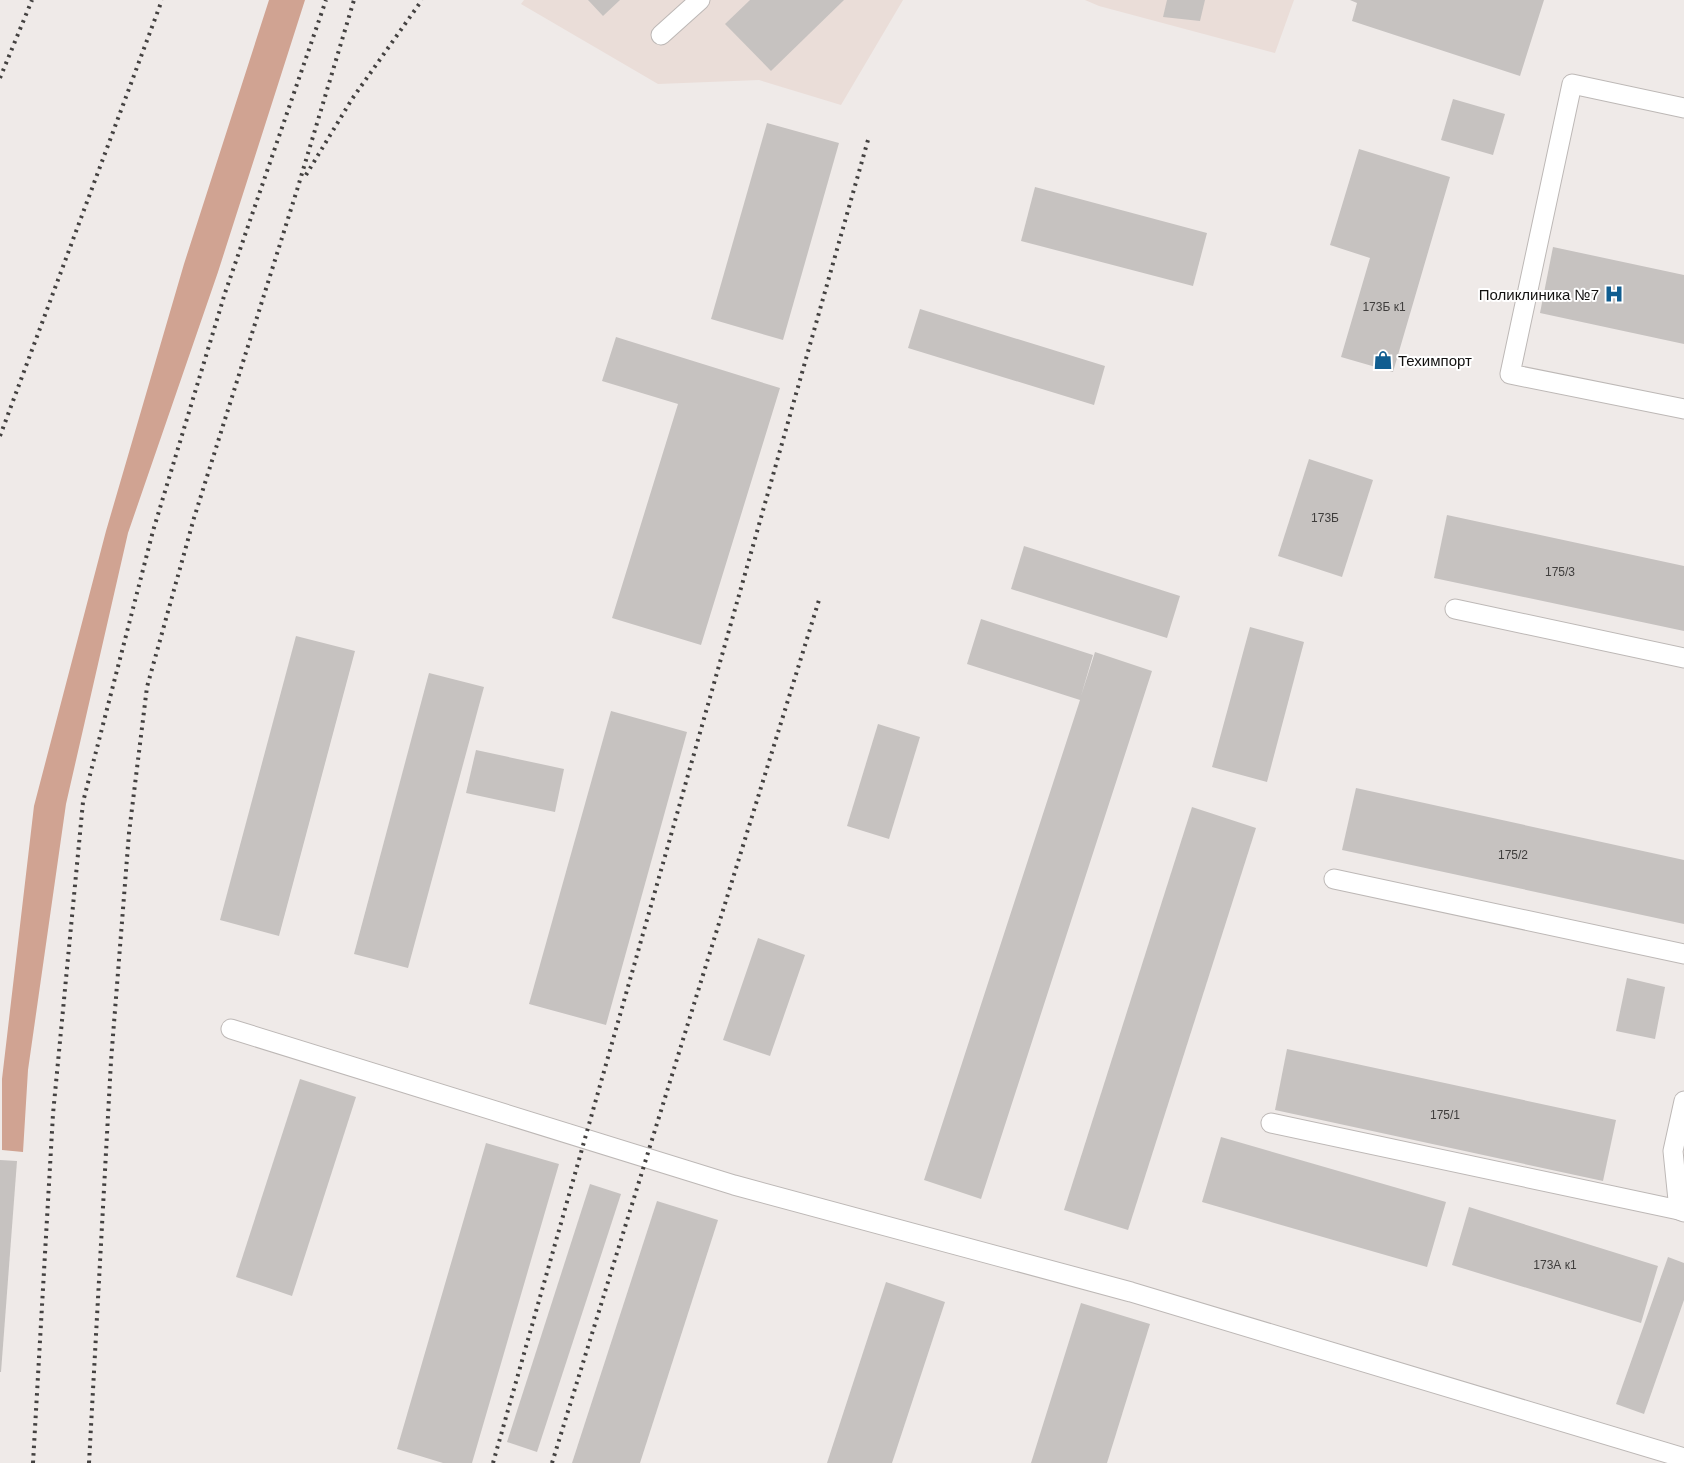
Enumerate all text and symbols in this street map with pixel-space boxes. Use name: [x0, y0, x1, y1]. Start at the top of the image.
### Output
hospital icon: Поликлиника №7: [1603, 283, 1625, 305]
place label: Поликлиника №7: [1479, 286, 1599, 303]
house number: 173Б к1: [1362, 300, 1406, 314]
shop icon: Техимпорт: [1372, 349, 1394, 371]
place label: Техимпорт: [1398, 352, 1472, 369]
house number: 173Б: [1311, 511, 1339, 525]
house number: 175/3: [1545, 565, 1575, 579]
house number: 175/2: [1498, 848, 1528, 862]
house number: 175/1: [1430, 1108, 1460, 1122]
house number: 173А к1: [1533, 1258, 1577, 1272]

